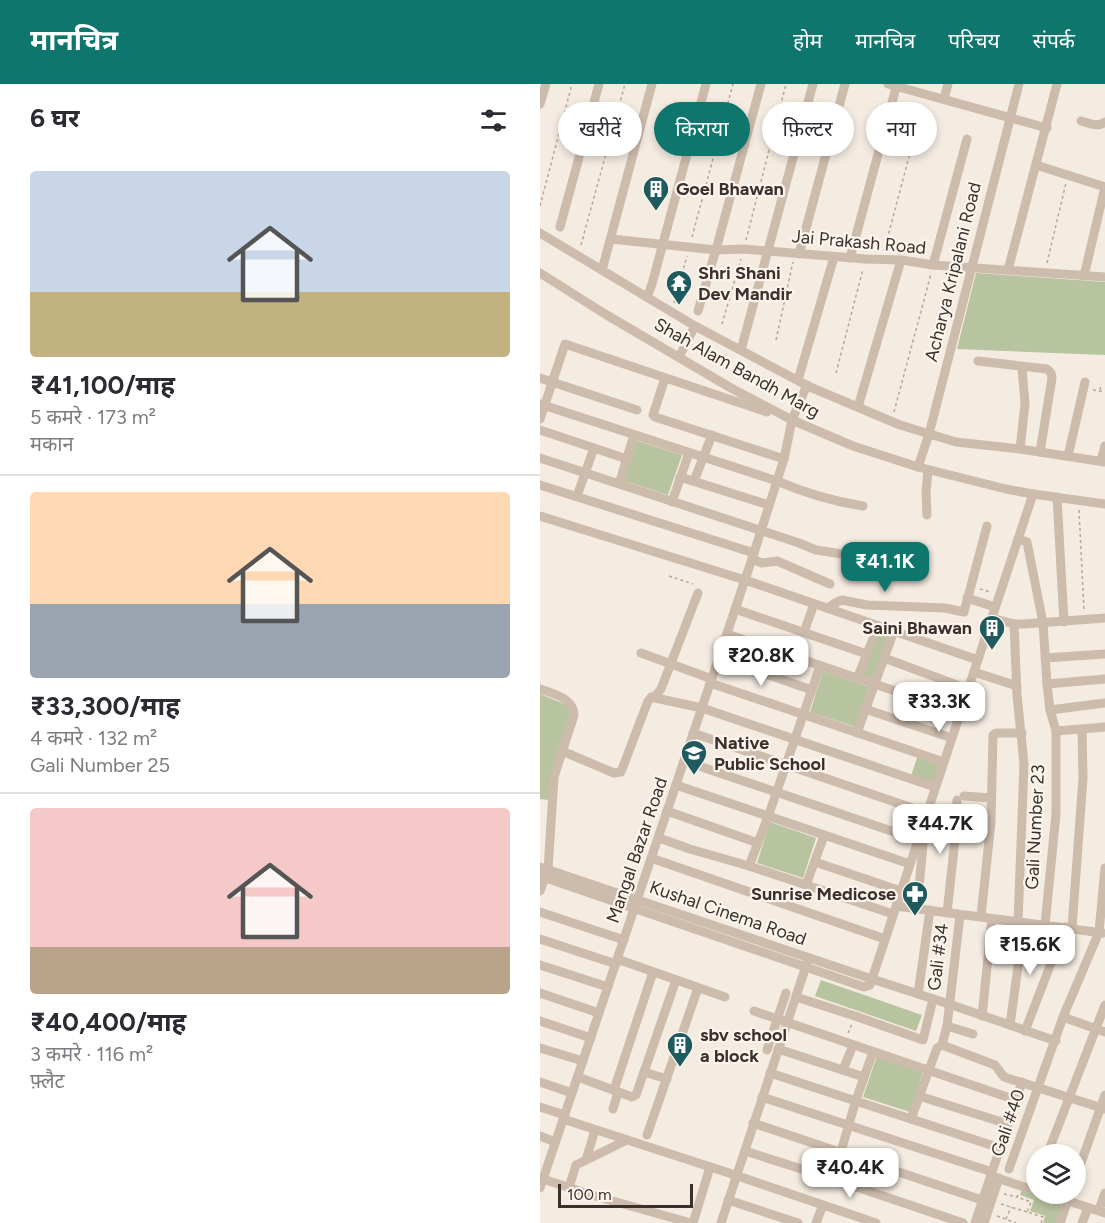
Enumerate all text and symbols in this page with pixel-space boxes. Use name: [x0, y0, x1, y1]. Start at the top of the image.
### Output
text: मानचित्र: [30, 23, 118, 57]
text: होम: [793, 28, 822, 53]
text: मानचित्र: [855, 28, 915, 53]
text: परिचय: [948, 28, 1000, 53]
text: संपर्क: [1033, 28, 1075, 53]
text: 6 घर: [30, 102, 80, 134]
chip: खरीदें: [558, 102, 642, 156]
chip: किराया: [654, 102, 750, 156]
chip: फ़िल्टर: [762, 102, 854, 156]
chip: नया: [866, 102, 937, 156]
icon: filters: [477, 104, 510, 137]
building icon: Goel Bhawan: [641, 174, 671, 212]
place label: Goel Bhawan: [676, 178, 784, 200]
street label: Acharya Kripalani Road: [920, 180, 986, 364]
icon: home: [216, 210, 324, 318]
street label: Jai Prakash Road: [791, 225, 927, 259]
place label: Shri Shani Dev Mandir: [698, 262, 792, 305]
temple icon: Shri Shani Dev Mandir: [664, 268, 694, 306]
street label: Shah Alam Bandh Marg: [650, 313, 824, 423]
text: ₹41,100/माह: [30, 369, 175, 401]
text: 5 कमरे · 173 m²: [30, 405, 156, 429]
text: मकान: [30, 432, 74, 456]
icon: home: [216, 531, 324, 639]
pin: ₹41.1K: [836, 542, 934, 593]
text: ₹41.1K: [855, 549, 915, 573]
building icon: Saini Bhawan: [977, 613, 1007, 651]
place label: Saini Bhawan: [862, 617, 972, 639]
pin: ₹20.8K: [712, 636, 810, 687]
text: ₹20.8K: [727, 643, 795, 667]
pin: ₹33.3K: [890, 682, 988, 733]
text: ₹33.3K: [907, 689, 971, 713]
text: ₹33,300/माह: [30, 690, 180, 722]
text: 4 कमरे · 132 m²: [30, 726, 157, 750]
place label: Native Public School: [714, 732, 825, 775]
school or university icon: Native Public School: [679, 738, 709, 776]
text: Gali Number 25: [30, 753, 170, 777]
street label: Gali Number 23: [1021, 764, 1049, 890]
street label: Mangal Bazar Road: [602, 774, 672, 926]
pin: ₹44.7K: [891, 804, 989, 855]
text: ₹44.7K: [907, 811, 973, 835]
icon: home: [216, 847, 324, 955]
street label: Kushal Cinema Road: [647, 876, 809, 950]
pharmacy icon: Sunrise Medicose: [900, 879, 930, 917]
place label: Sunrise Medicose: [751, 883, 896, 905]
street label: Gali #34: [923, 922, 953, 992]
pin: ₹15.6K: [981, 925, 1079, 976]
text: ₹15.6K: [999, 932, 1061, 956]
text: ₹40,400/माह: [30, 1006, 186, 1038]
place label: sbv school a block: [700, 1024, 787, 1067]
building icon: sbv school a block: [665, 1030, 695, 1068]
text: 3 कमरे · 116 m²: [30, 1042, 153, 1066]
text: फ़्लैट: [30, 1069, 65, 1093]
street label: Gali #40: [986, 1087, 1030, 1159]
map controls: [1026, 1144, 1086, 1204]
button: layers: [1026, 1144, 1086, 1204]
pin: ₹40.4K: [801, 1148, 899, 1199]
text: ₹40.4K: [816, 1155, 884, 1179]
scale bar: [558, 1181, 693, 1208]
text: 100 m: [567, 1185, 612, 1204]

